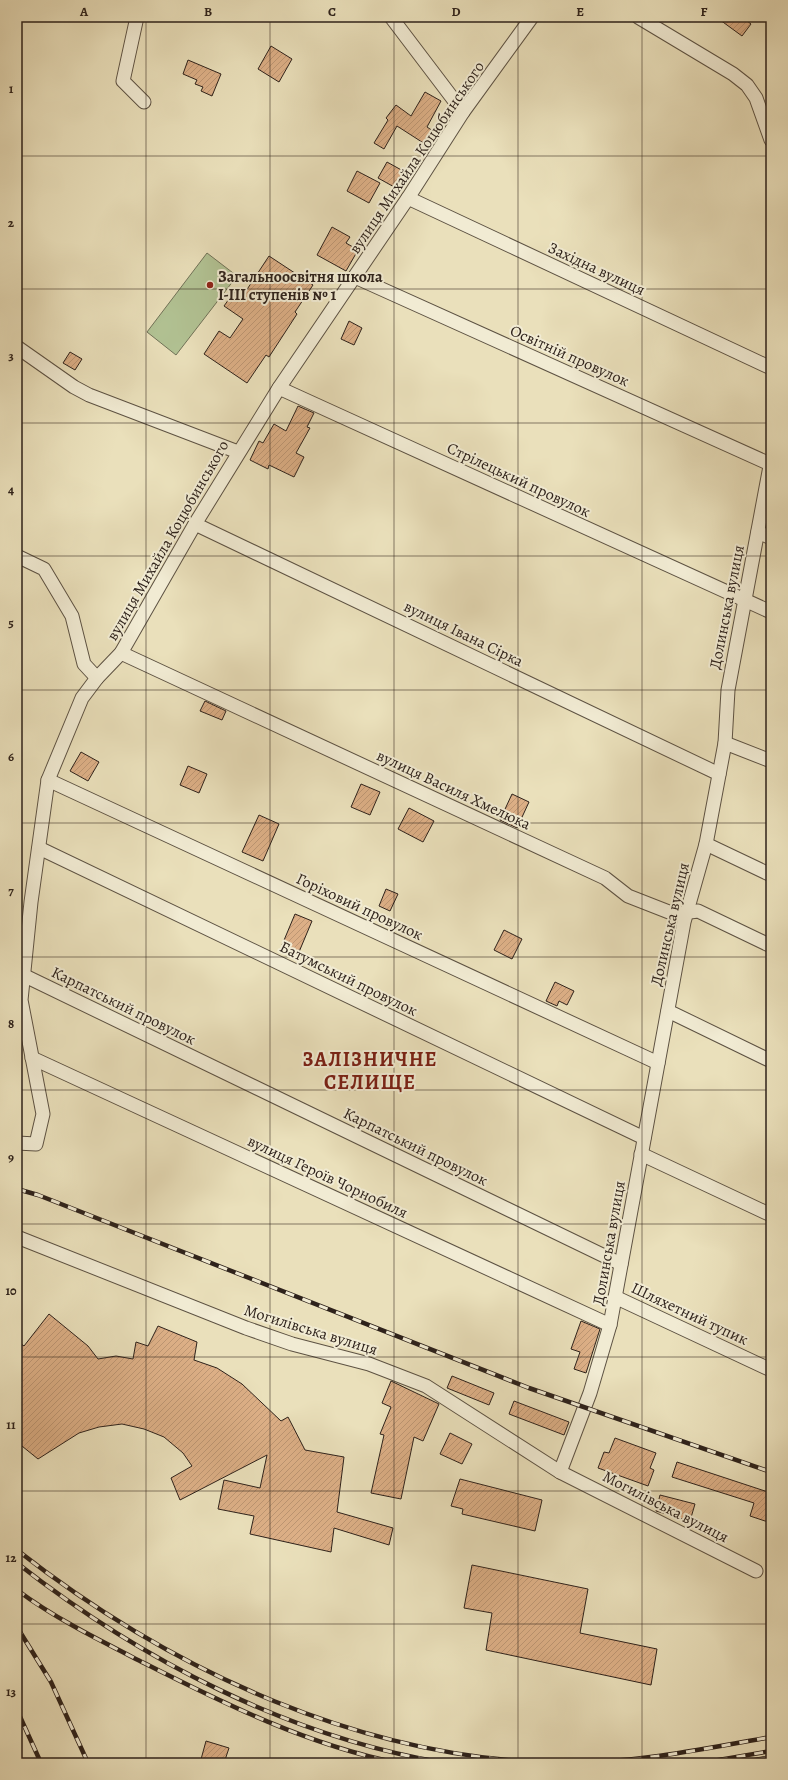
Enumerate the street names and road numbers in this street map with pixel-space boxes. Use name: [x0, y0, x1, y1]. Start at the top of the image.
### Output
street label: вулиця Михайла Коцюбинського: [344, 57, 490, 258]
street label: Західна вулиця: [544, 237, 649, 301]
street label: Освітній провулок: [506, 320, 633, 392]
street label: вулиця Михайла Коцюбинського: [101, 436, 234, 645]
street label: Стрілецький провулок: [443, 437, 594, 523]
street label: Долинська вулиця: [704, 543, 750, 671]
street label: вулиця Івана Сірка: [400, 595, 528, 673]
street label: вулиця Василя Хмелюка: [373, 745, 535, 836]
street label: Долинська вулиця: [645, 860, 695, 988]
street label: Горіховий провулок: [293, 868, 427, 946]
street label: Батумський провулок: [276, 936, 421, 1022]
street label: Карпатський провулок: [48, 961, 200, 1050]
street label: Карпатський провулок: [340, 1102, 492, 1191]
street label: вулиця Героїв Чорнобиля: [244, 1130, 412, 1224]
street label: Долинська вулиця: [587, 1179, 631, 1307]
street label: Шляхетний тупик: [627, 1277, 752, 1351]
street label: Могилівська вулиця: [241, 1299, 380, 1361]
street label: Могилівська вулиця: [599, 1466, 733, 1548]

